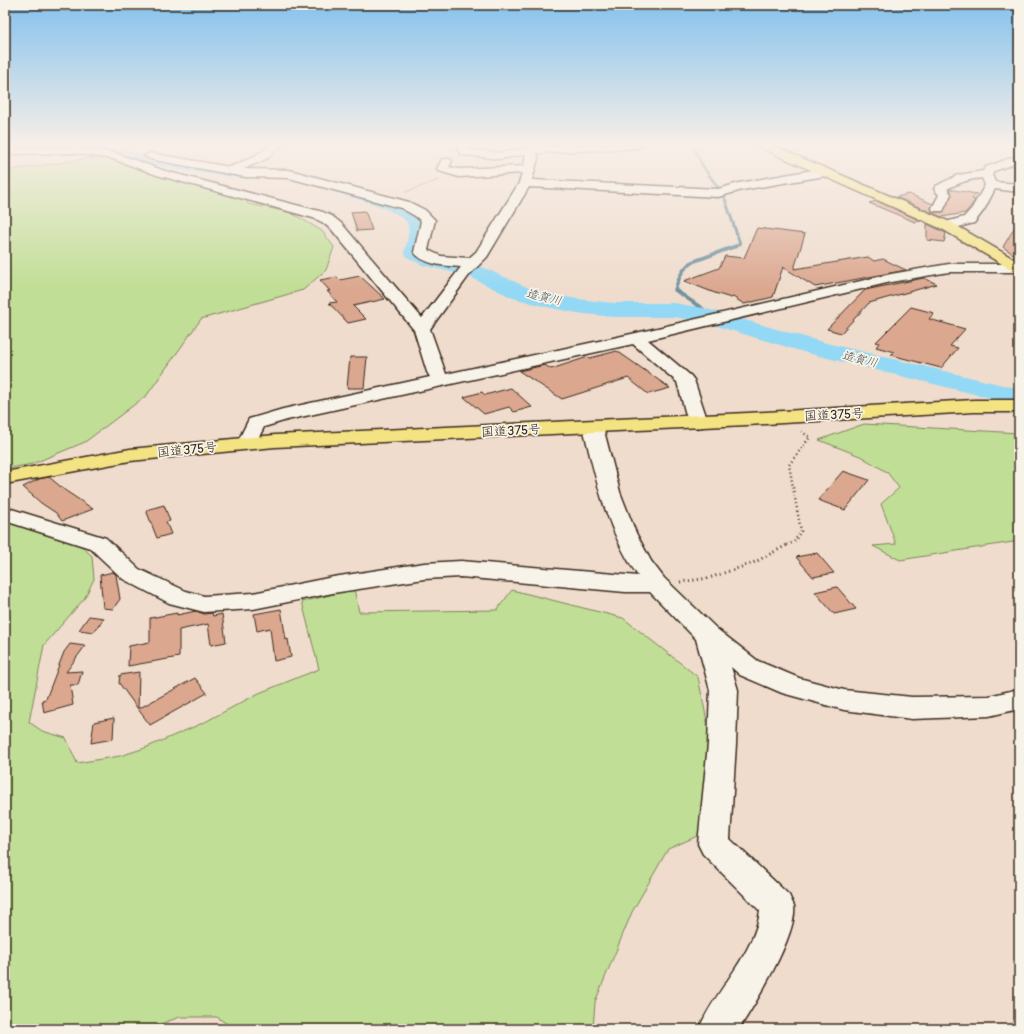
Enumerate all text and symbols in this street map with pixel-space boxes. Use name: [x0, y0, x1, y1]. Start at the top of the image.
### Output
water label: 造賀川: [525, 286, 563, 309]
water label: 造賀川: [841, 348, 879, 371]
street label: 国道375号: [804, 405, 865, 425]
street label: 国道375号: [481, 421, 542, 441]
street label: 国道375号: [156, 439, 218, 461]

